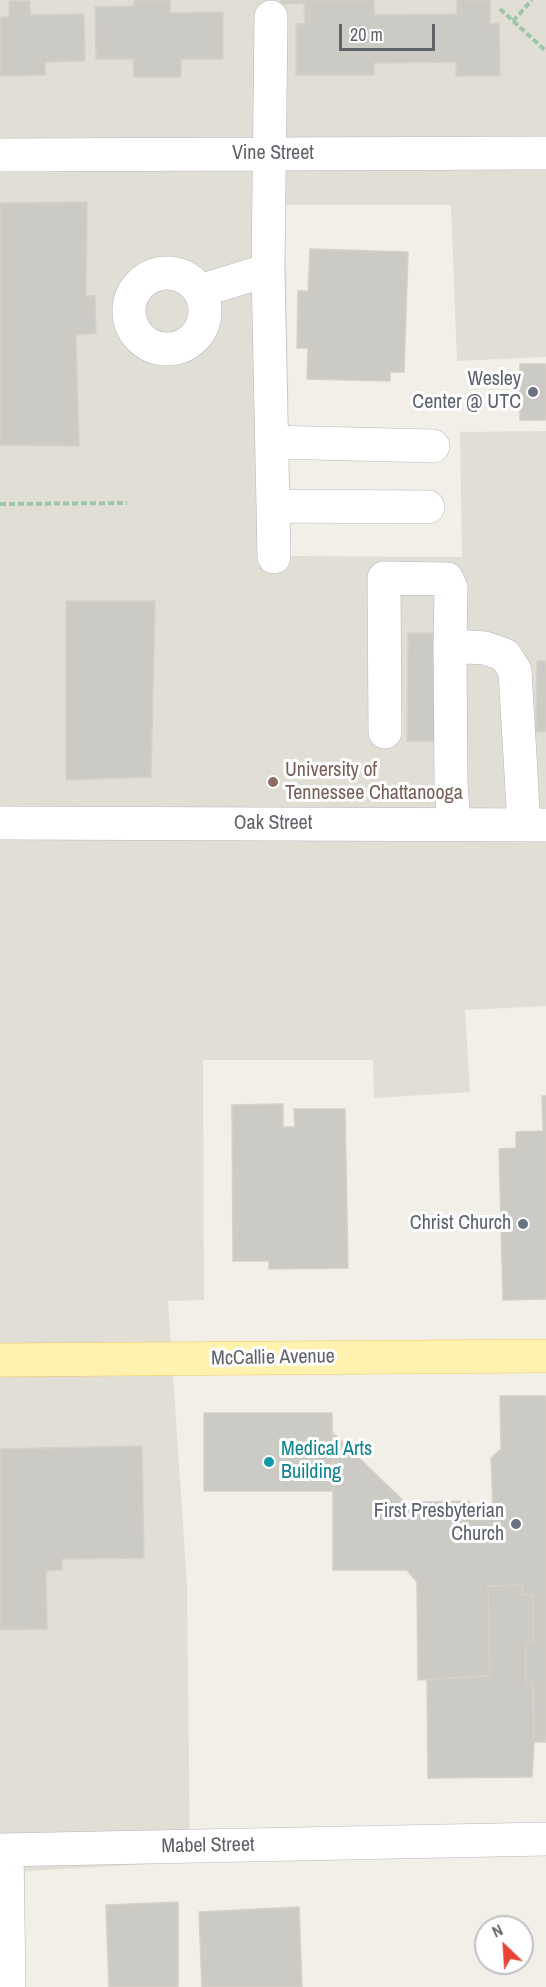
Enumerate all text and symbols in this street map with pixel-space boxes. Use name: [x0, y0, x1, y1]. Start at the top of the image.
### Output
scale bar: [342, 12, 438, 50]
text: 20 m: [350, 22, 383, 47]
street label: Vine Street: [232, 142, 314, 166]
place label: Wesley Center @ UTC: [412, 368, 521, 415]
marker: Wesley Center @ UTC: [526, 385, 540, 399]
place label: University of Tennessee Chattanooga: [285, 759, 463, 806]
marker: University of Tennessee Chattanooga: [266, 775, 280, 789]
street label: Oak Street: [234, 812, 312, 836]
place label: Christ Church: [410, 1212, 511, 1236]
marker: Christ Church: [516, 1217, 530, 1231]
street label: McCallie Avenue: [211, 1345, 335, 1371]
place label: Medical Arts Building: [281, 1438, 372, 1485]
marker: Medical Arts Building: [262, 1455, 276, 1469]
place label: First Presbyterian Church: [374, 1500, 504, 1547]
marker: First Presbyterian Church: [509, 1517, 523, 1531]
street label: Mabel Street: [161, 1833, 255, 1859]
north arrow: [474, 1915, 534, 1975]
text: N: [488, 1919, 506, 1942]

